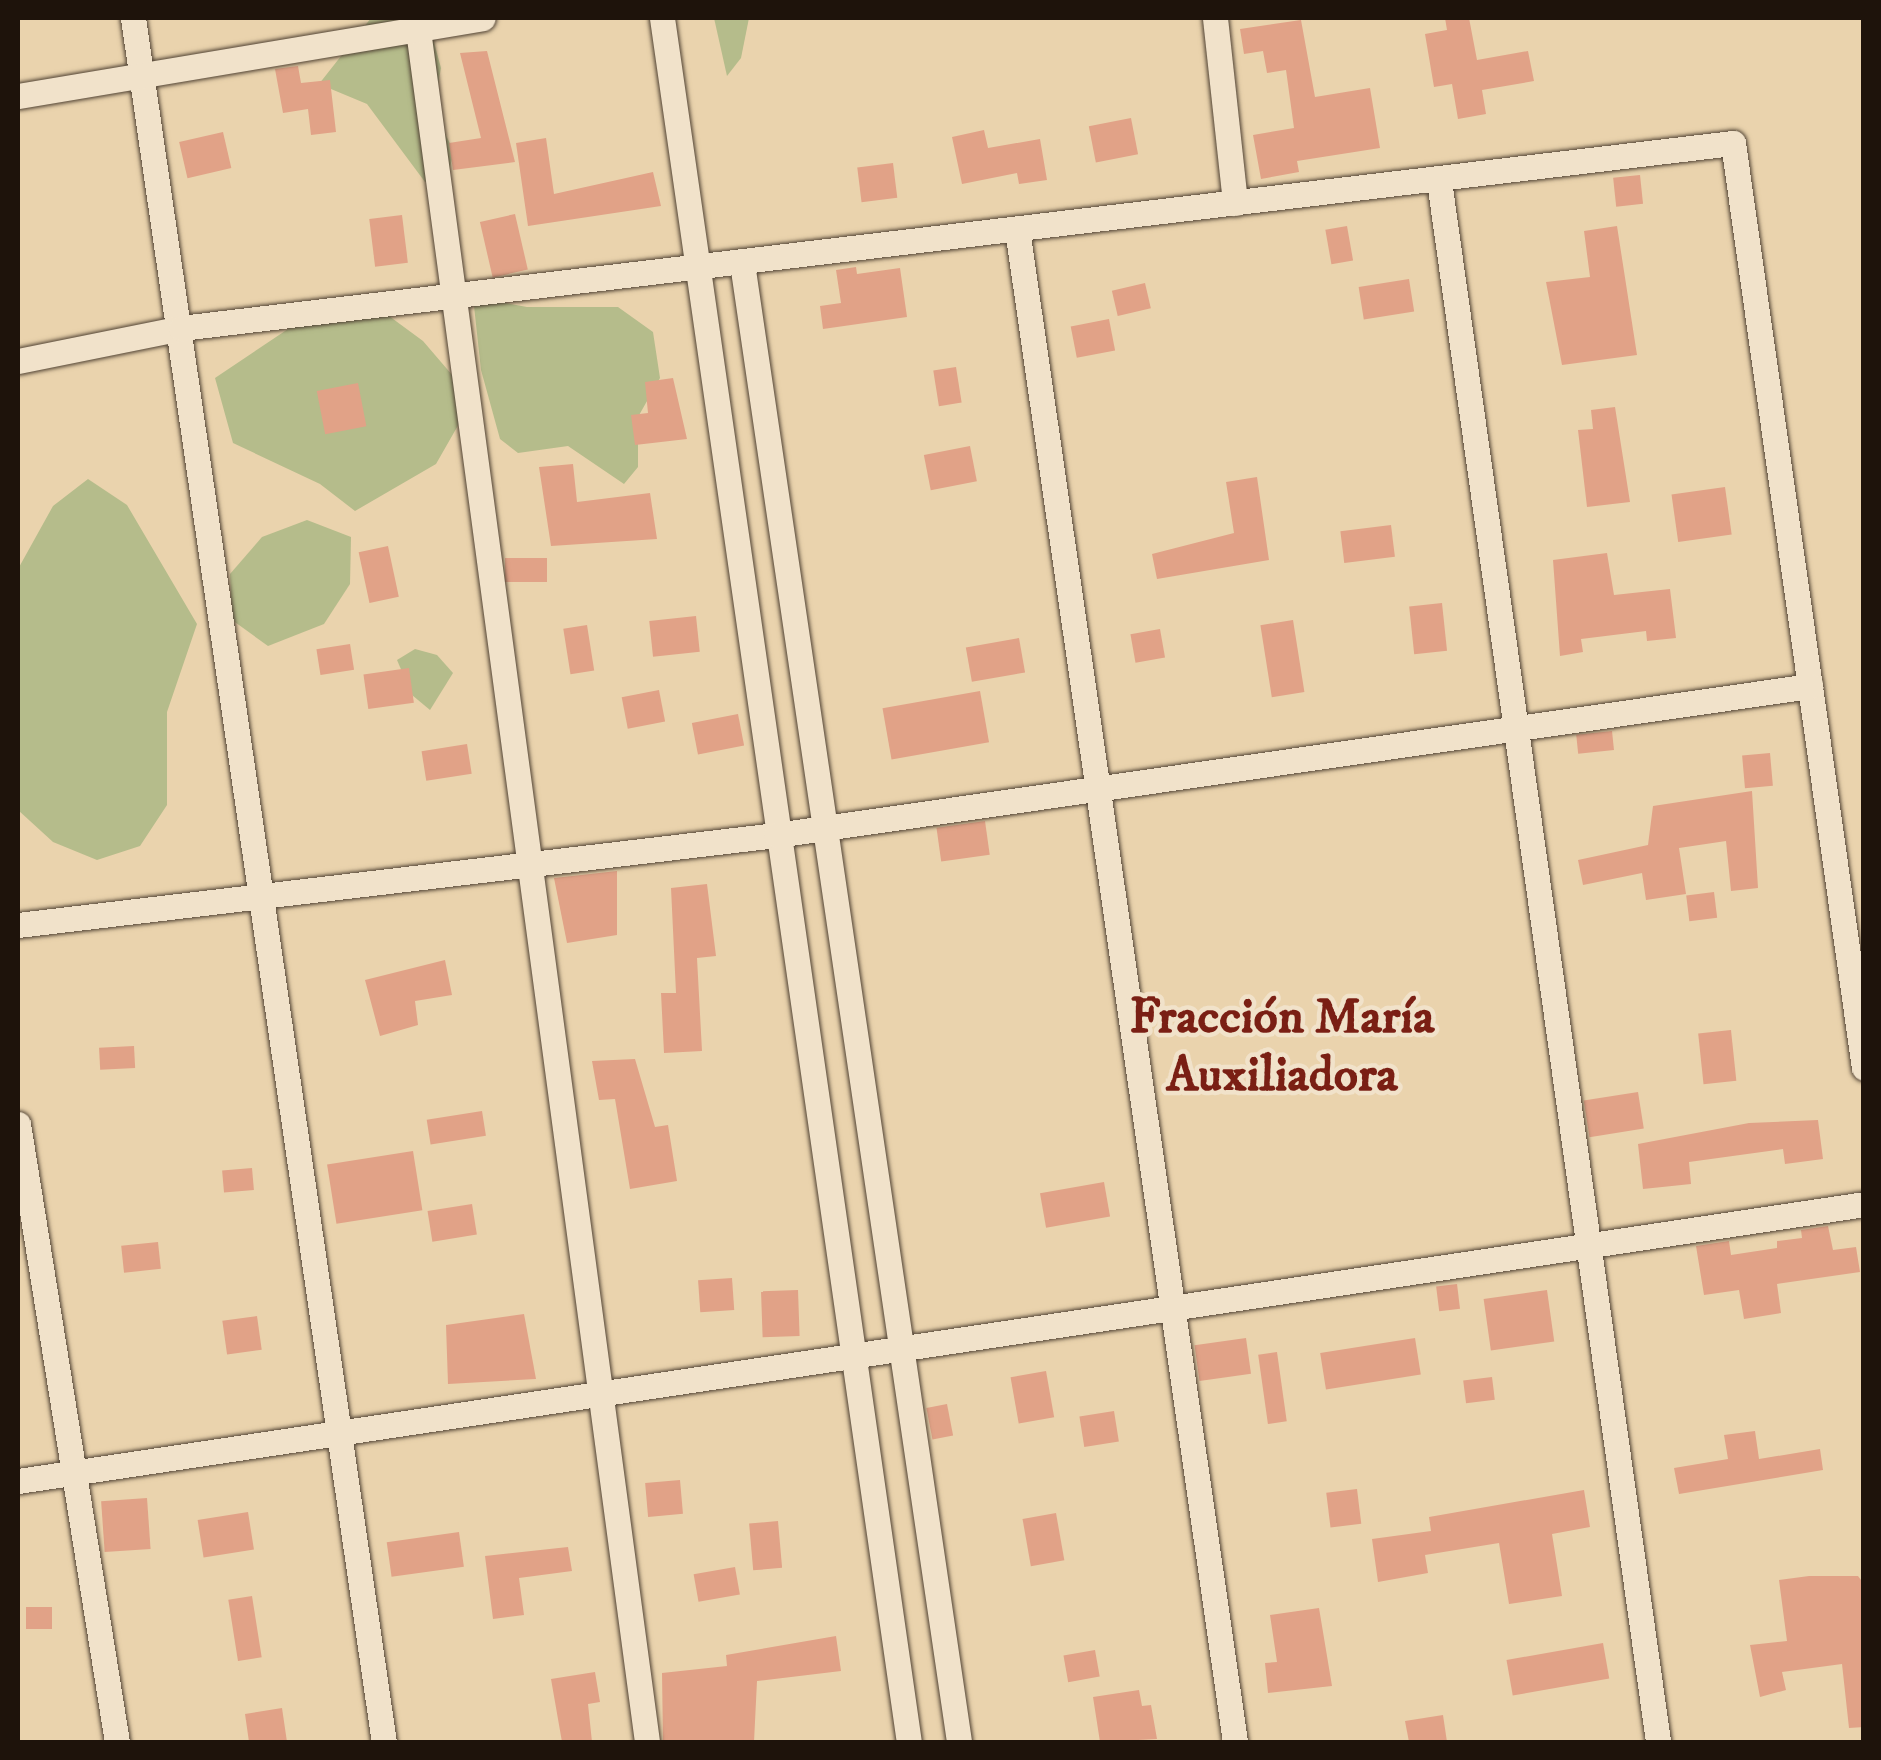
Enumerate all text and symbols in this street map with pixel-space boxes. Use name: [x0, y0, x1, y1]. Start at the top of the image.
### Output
district label: Fracción María Auxiliadora: [1130, 987, 1434, 1104]

